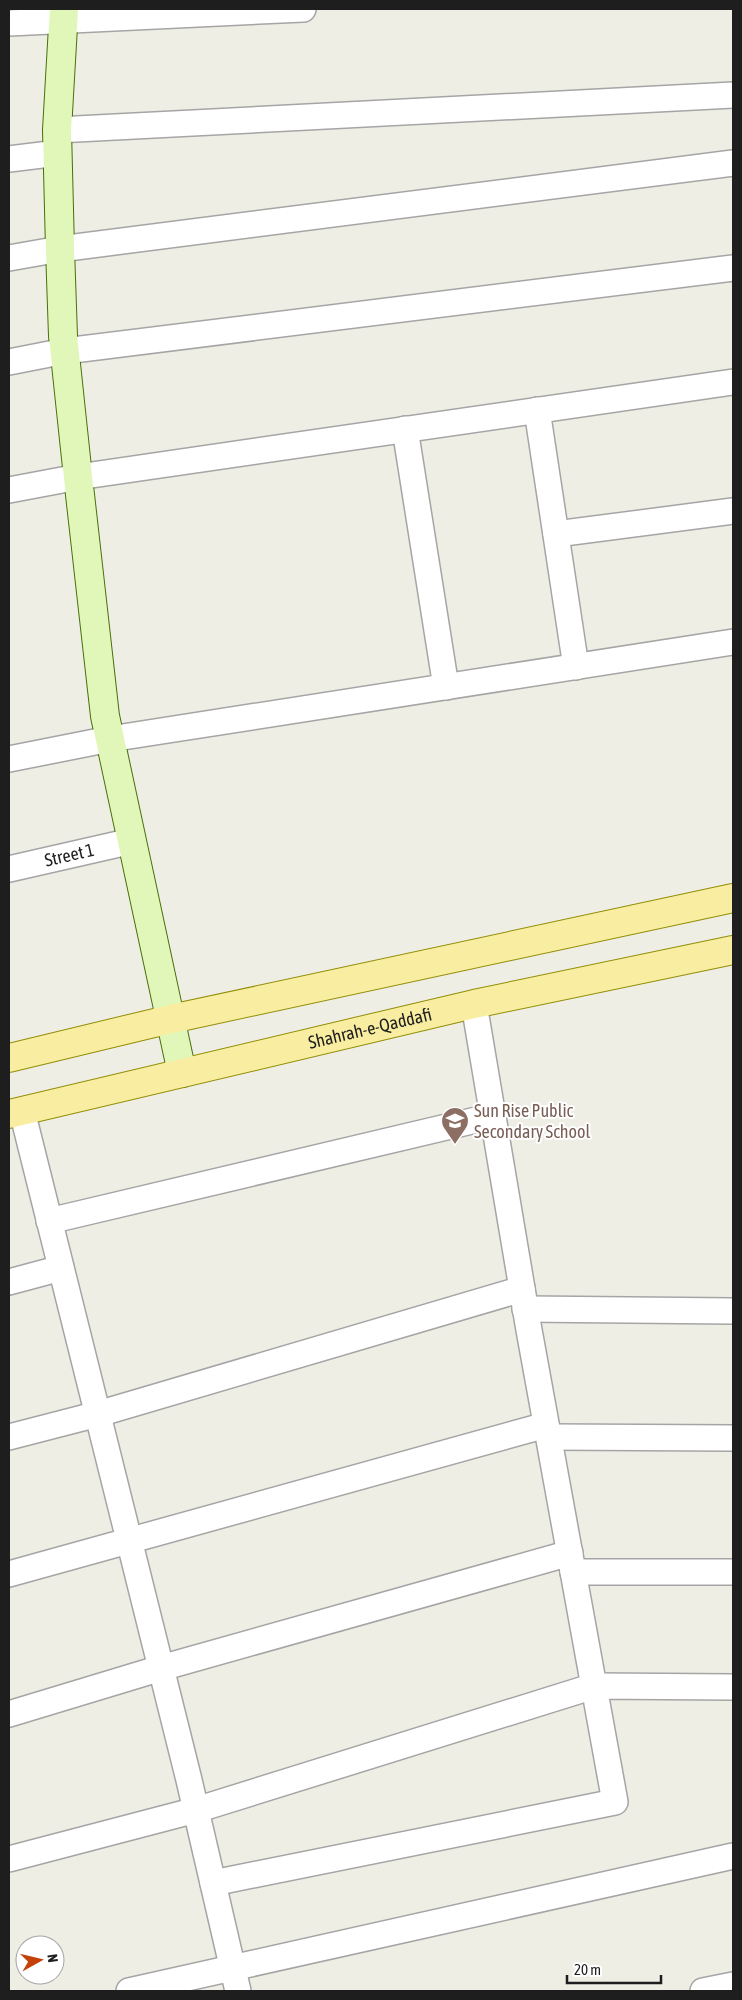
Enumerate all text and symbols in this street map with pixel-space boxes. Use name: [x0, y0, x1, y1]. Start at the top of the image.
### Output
street label: Street 1: [42, 839, 96, 871]
street label: Shahrah-e-Qaddafi: [306, 1003, 434, 1053]
place label: Sun Rise Public Secondary School: [474, 1100, 590, 1142]
school or university icon: Sun Rise Public Secondary School: [440, 1106, 470, 1145]
north arrow: [15, 1935, 65, 1985]
scale bar: [567, 1952, 661, 1984]
text: N: [44, 1953, 61, 1963]
text: 20 m: [574, 1961, 601, 1978]

